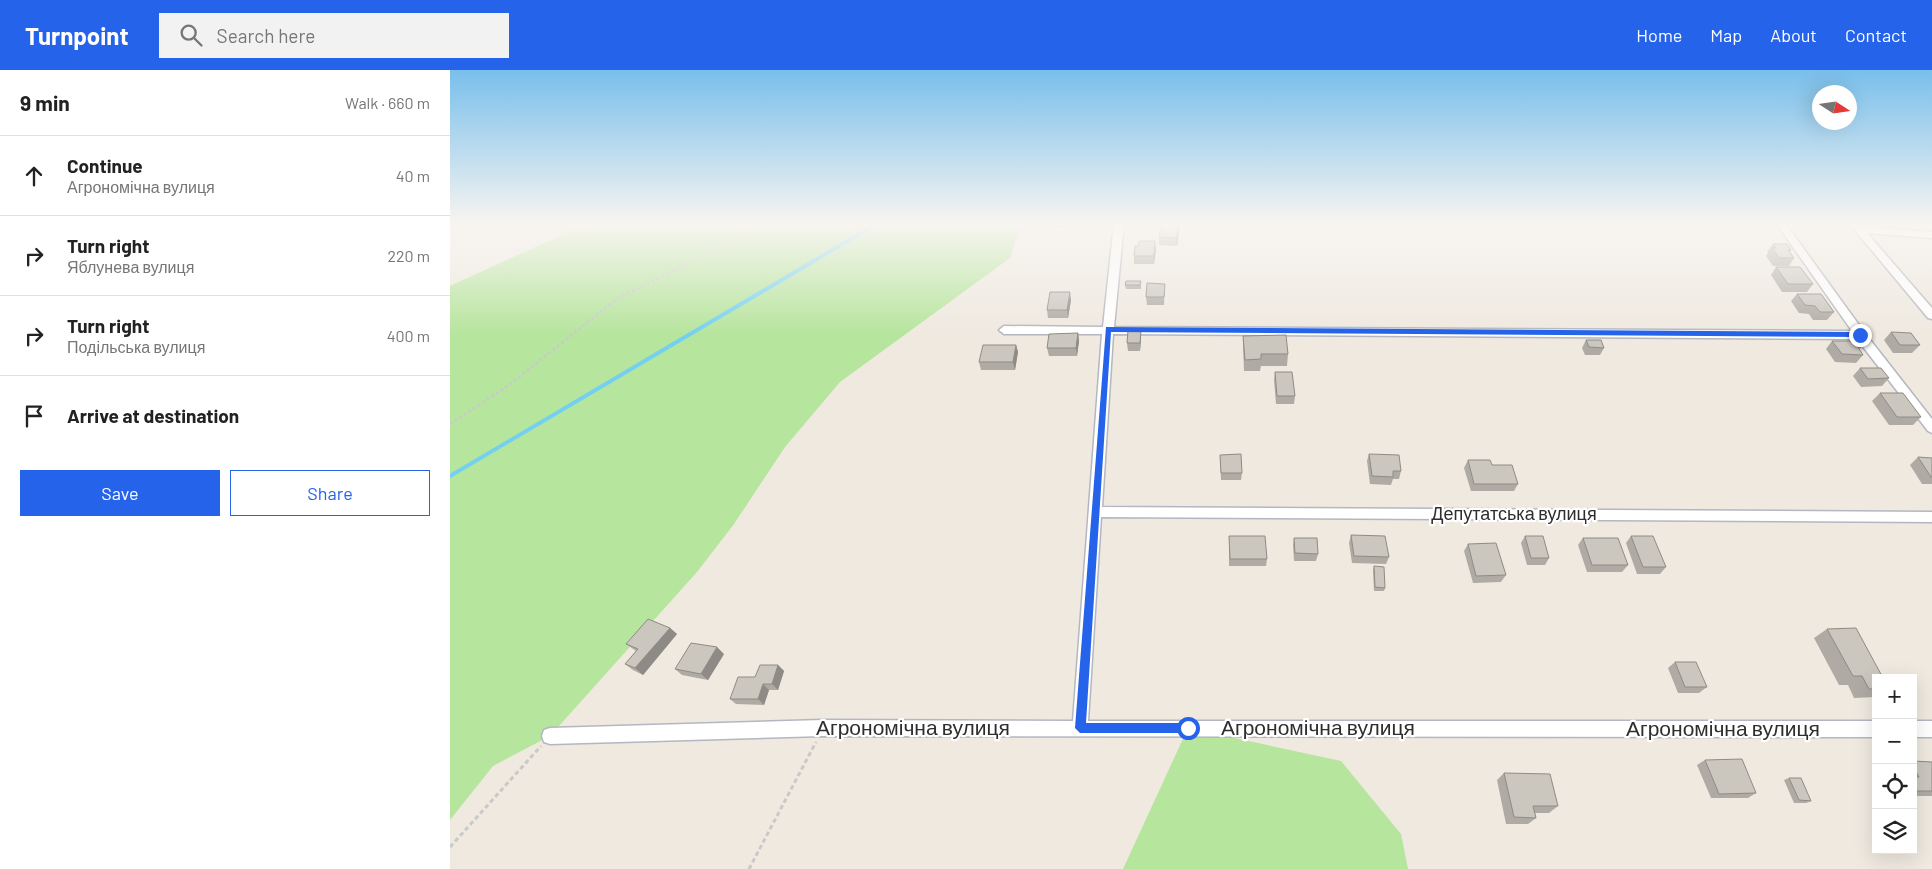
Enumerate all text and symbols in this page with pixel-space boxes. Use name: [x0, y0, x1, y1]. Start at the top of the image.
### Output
search box: [159, 13, 509, 58]
text: Turnpoint: [25, 21, 129, 50]
icon: search: [177, 21, 205, 49]
text: Search here: [217, 24, 315, 47]
text: Home: [1636, 24, 1682, 46]
text: Map: [1710, 24, 1742, 46]
text: About: [1770, 24, 1817, 46]
text: Contact: [1845, 24, 1907, 46]
north arrow: [1812, 85, 1857, 130]
text: 9 min: [20, 90, 70, 115]
text: Walk · 660 m: [345, 93, 430, 112]
text: Continue: [67, 154, 143, 177]
icon: ahead: [20, 162, 48, 190]
text: 40 m: [396, 166, 430, 185]
text: Агрономічна вулиця: [67, 177, 215, 196]
text: Turn right: [67, 234, 149, 257]
icon: right: [20, 242, 48, 270]
text: 220 m: [387, 246, 430, 265]
text: Яблунева вулиця: [67, 257, 194, 276]
text: Turn right: [67, 314, 149, 337]
icon: right: [20, 322, 48, 350]
route end: [1849, 324, 1872, 347]
text: 400 m: [387, 326, 430, 345]
text: Подільська вулиця: [67, 337, 205, 356]
icon: arrive: [20, 402, 48, 430]
text: Arrive at destination: [67, 404, 239, 427]
button: Save: [20, 470, 220, 516]
button: Share: [230, 470, 430, 516]
street label: Депутатська вулиця: [1431, 502, 1597, 524]
map controls: [1872, 674, 1917, 854]
button: +: [1872, 674, 1917, 719]
street label: Агрономічна вулиця: [816, 714, 1010, 739]
street label: Агрономічна вулиця: [1221, 714, 1415, 739]
street label: Агрономічна вулиця: [1626, 715, 1820, 740]
route start: [1177, 717, 1200, 740]
button: −: [1872, 719, 1917, 764]
button: locate: [1872, 764, 1917, 809]
button: layers: [1872, 809, 1917, 854]

